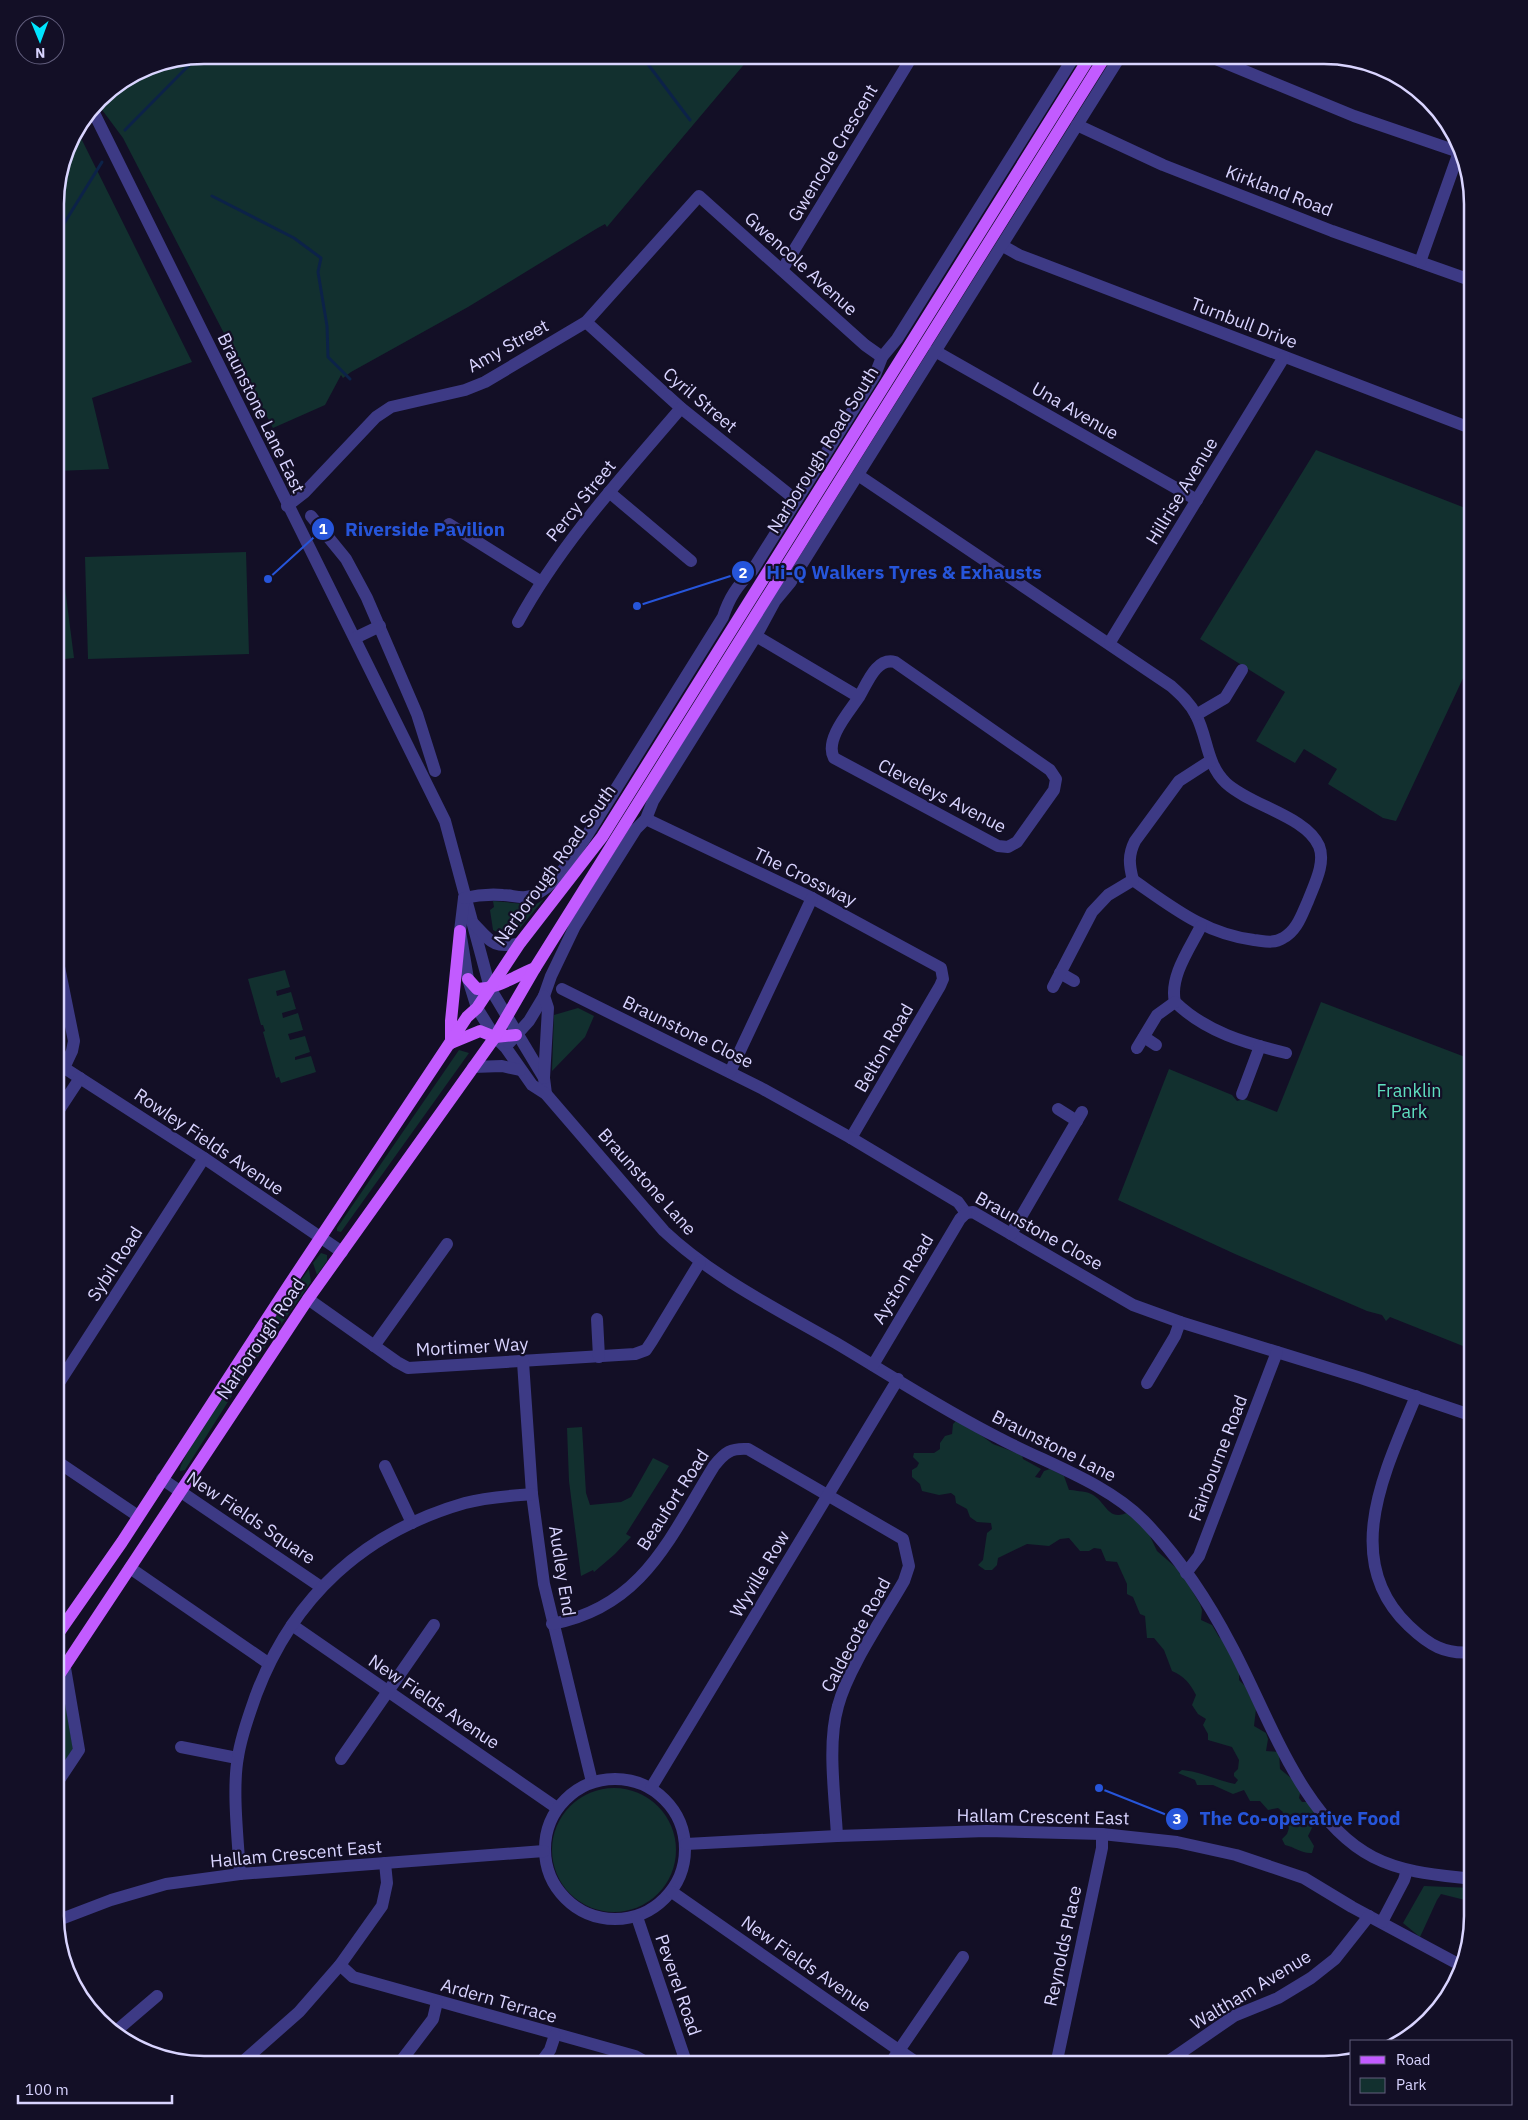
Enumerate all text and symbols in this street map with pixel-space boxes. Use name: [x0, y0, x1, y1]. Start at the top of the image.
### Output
north arrow: [15, 15, 65, 65]
text: N: [35, 44, 45, 62]
street label: Gwencole Crescent: [783, 80, 883, 226]
street label: Kirkland Road: [1222, 160, 1336, 221]
street label: Gwencole Avenue: [740, 207, 863, 321]
street label: Turnbull Drive: [1187, 292, 1301, 354]
street label: Amy Street: [463, 314, 553, 377]
street label: Braunstone Lane East: [213, 329, 310, 497]
street label: Cyril Street: [659, 362, 742, 437]
street label: Narborough Road South: [762, 362, 884, 538]
street label: Una Avenue: [1028, 377, 1123, 445]
street label: Hillrise Avenue: [1141, 433, 1223, 549]
street label: Percy Street: [541, 455, 621, 546]
callout: Riverside Pavilion: [310, 512, 515, 546]
text: Riverside Pavilion: [345, 517, 505, 541]
text: 1: [318, 519, 328, 538]
callout: Hi-Q Walkers Tyres & Exhausts: [731, 555, 1052, 589]
text: Hi-Q Walkers Tyres & Exhausts: [766, 560, 1042, 584]
text: 2: [738, 563, 748, 582]
street label: Cleveleys Avenue: [874, 753, 1010, 838]
street label: Narborough Road South: [489, 780, 621, 950]
street label: The Crossway: [750, 842, 861, 911]
street label: Braunstone Close: [619, 990, 757, 1073]
street label: Belton Road: [849, 999, 918, 1096]
park label: Franklin Park: [1376, 1079, 1442, 1123]
street label: Rowley Fields Avenue: [130, 1083, 289, 1200]
street label: Braunstone Lane: [593, 1123, 702, 1240]
street label: Braunstone Close: [971, 1186, 1107, 1275]
street label: Sybil Road: [82, 1222, 147, 1306]
street label: Ayston Road: [867, 1230, 938, 1328]
street label: Narborough Road: [211, 1274, 310, 1404]
street label: Mortimer Way: [415, 1332, 529, 1361]
street label: Fairbourne Road: [1183, 1392, 1252, 1524]
street label: Braunstone Lane: [988, 1404, 1120, 1487]
street label: Beaufort Road: [631, 1445, 714, 1555]
street label: New Fields Square: [182, 1466, 320, 1569]
street label: Audley End: [544, 1524, 581, 1618]
street label: Wyville Row: [725, 1526, 795, 1621]
street label: Caldecote Road: [816, 1573, 895, 1696]
street label: New Fields Avenue: [364, 1649, 504, 1754]
callout: The Co-operative Food: [1164, 1802, 1410, 1836]
street label: Hallam Crescent East: [957, 1803, 1130, 1830]
text: The Co-operative Food: [1199, 1806, 1401, 1830]
text: 3: [1172, 1809, 1182, 1828]
street label: Hallam Crescent East: [209, 1835, 383, 1872]
street label: Reynolds Place: [1038, 1883, 1087, 2008]
street label: New Fields Avenue: [737, 1910, 876, 2017]
street label: Peverel Road: [650, 1931, 707, 2039]
street label: Waltham Avenue: [1186, 1945, 1315, 2035]
street label: Ardern Terrace: [438, 1973, 560, 2028]
legend: [1350, 2040, 1513, 2105]
text: Road: [1396, 2050, 1431, 2069]
scale bar: [18, 2072, 171, 2104]
text: Park: [1396, 2075, 1426, 2094]
text: 100 m: [25, 2080, 69, 2099]

